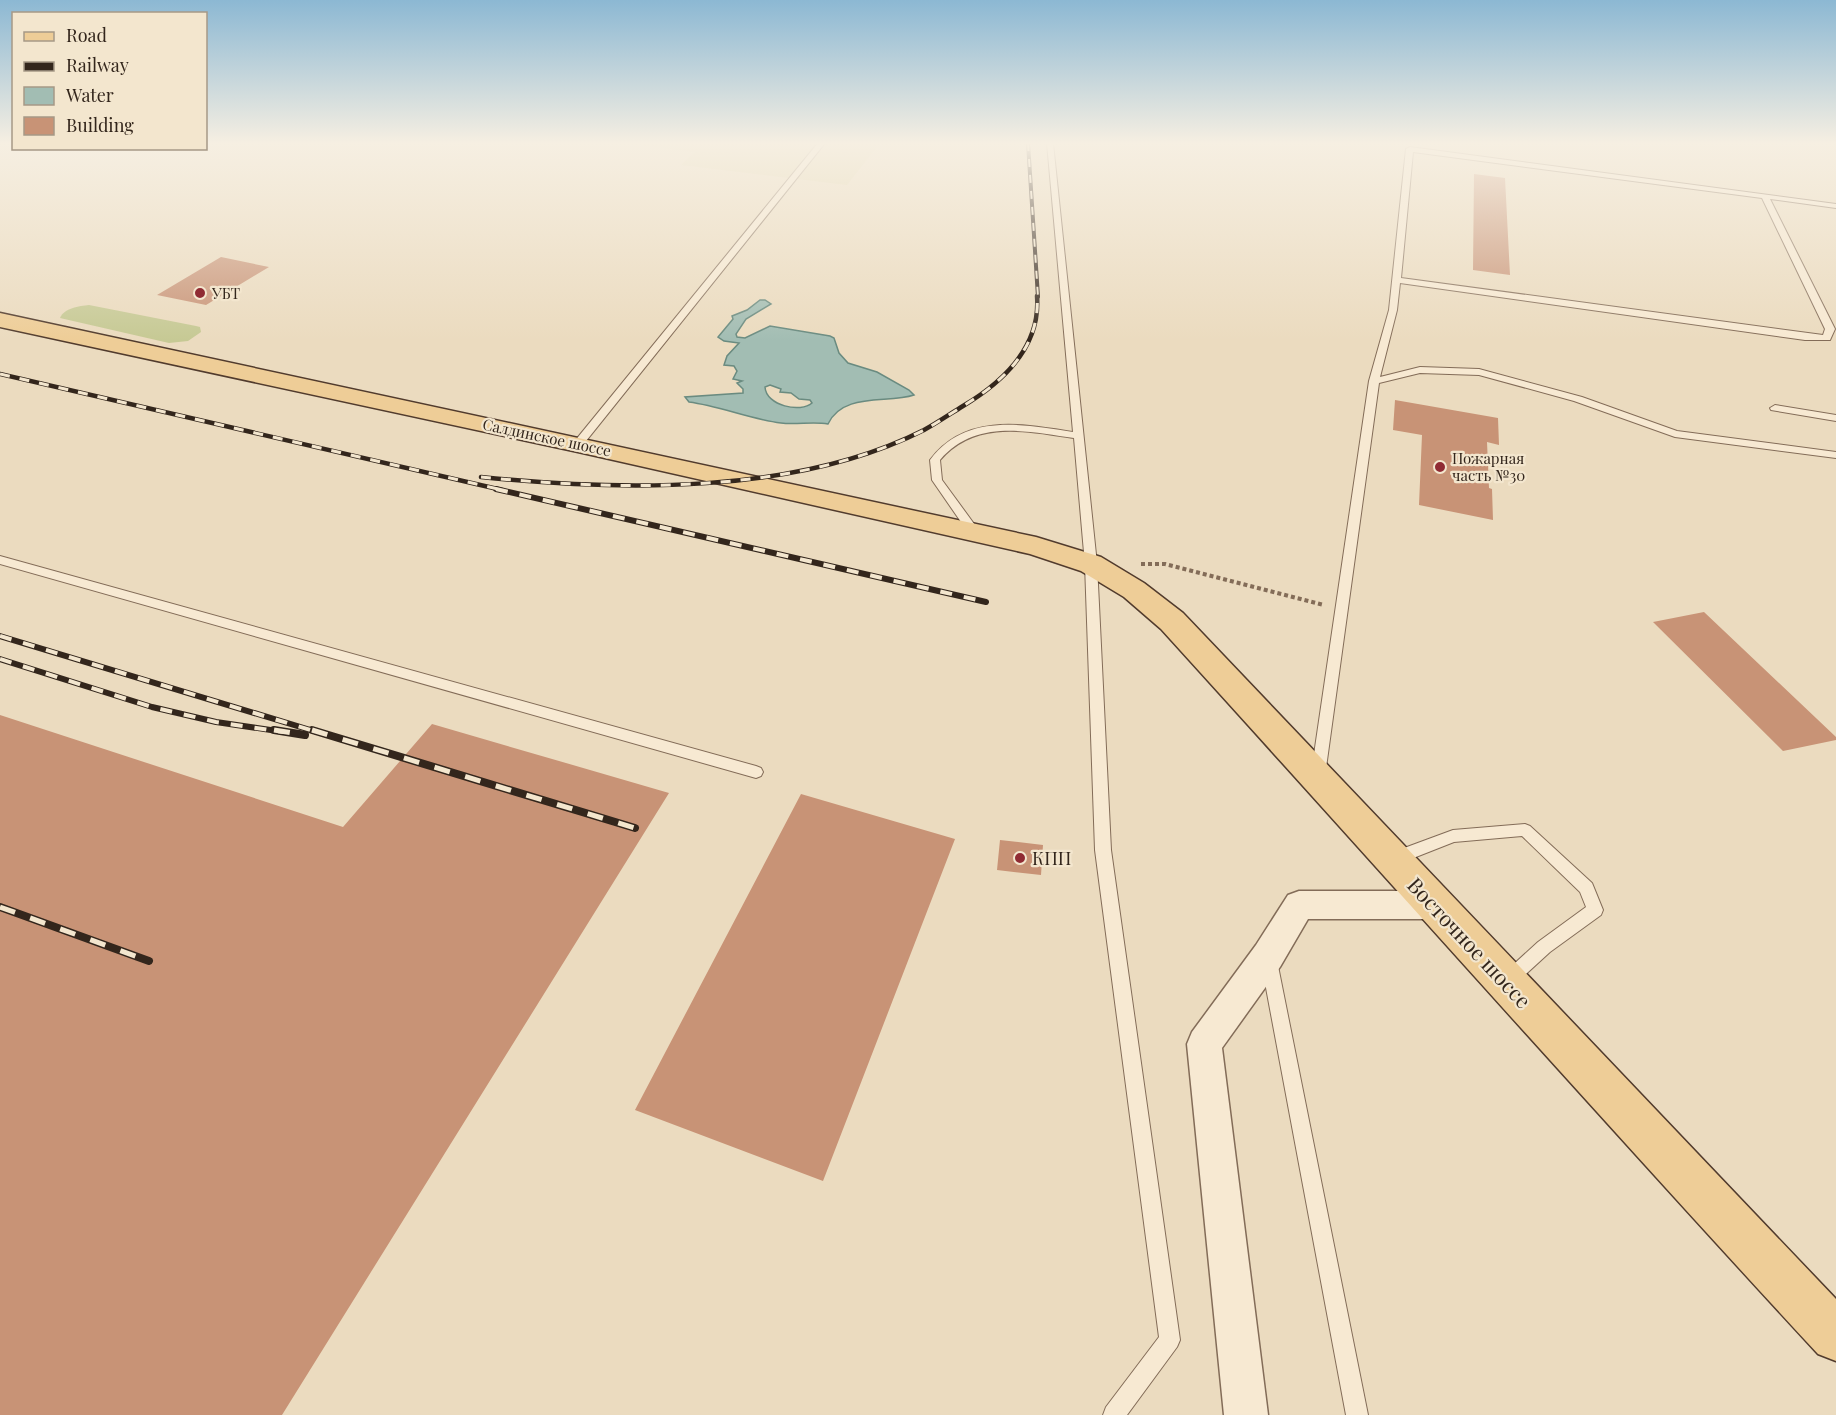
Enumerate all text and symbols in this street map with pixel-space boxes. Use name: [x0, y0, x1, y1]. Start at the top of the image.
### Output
legend: [12, 12, 207, 150]
text: Road: [66, 23, 107, 47]
text: Railway: [66, 53, 129, 77]
text: Water: [65, 83, 114, 107]
text: Building: [66, 113, 134, 137]
place label: УБТ: [211, 283, 240, 303]
marker: УБТ: [193, 286, 207, 300]
street label: Салдинское шоссе: [481, 414, 613, 460]
place label: Пожарная часть №30: [1452, 448, 1525, 485]
marker: Пожарная часть №30: [1433, 460, 1447, 474]
place label: КПП: [1032, 846, 1071, 870]
marker: КПП: [1013, 851, 1027, 865]
street label: Восточное шоссе: [1402, 870, 1538, 1014]

